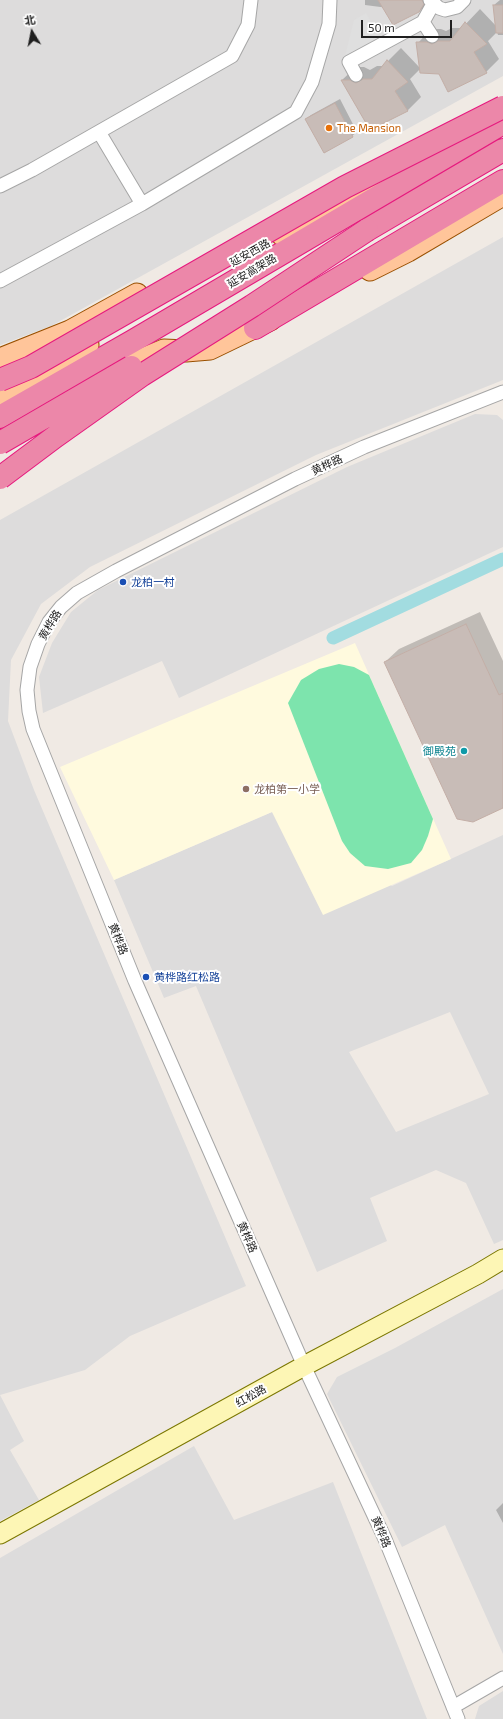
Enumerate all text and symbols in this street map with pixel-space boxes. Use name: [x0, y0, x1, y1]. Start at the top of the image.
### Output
north arrow: [12, 12, 52, 52]
text: 北: [23, 12, 36, 27]
scale bar: [363, 12, 454, 38]
text: 50 m: [368, 20, 395, 34]
place label: The Mansion: [337, 121, 401, 135]
marker: The Mansion: [324, 123, 334, 133]
street label: 延安西路: [228, 237, 272, 269]
street label: 延安高架路: [225, 251, 279, 291]
street label: 黄桦路: [309, 452, 345, 478]
place label: 龙柏一村: [131, 575, 175, 589]
marker: 龙柏一村: [118, 577, 128, 587]
street label: 黄桦路: [36, 607, 64, 643]
place label: 御殿苑: [423, 744, 456, 758]
marker: 御殿苑: [459, 746, 469, 756]
place label: 龙柏第一小学: [254, 782, 320, 796]
marker: 龙柏第一小学: [241, 784, 251, 794]
street label: 黄桦路: [106, 921, 130, 957]
place label: 黄桦路红松路: [154, 970, 220, 984]
marker: 黄桦路红松路: [141, 972, 151, 982]
street label: 黄桦路: [234, 1219, 260, 1255]
street label: 红松路: [233, 1382, 269, 1410]
street label: 黄桦路: [368, 1514, 394, 1550]

